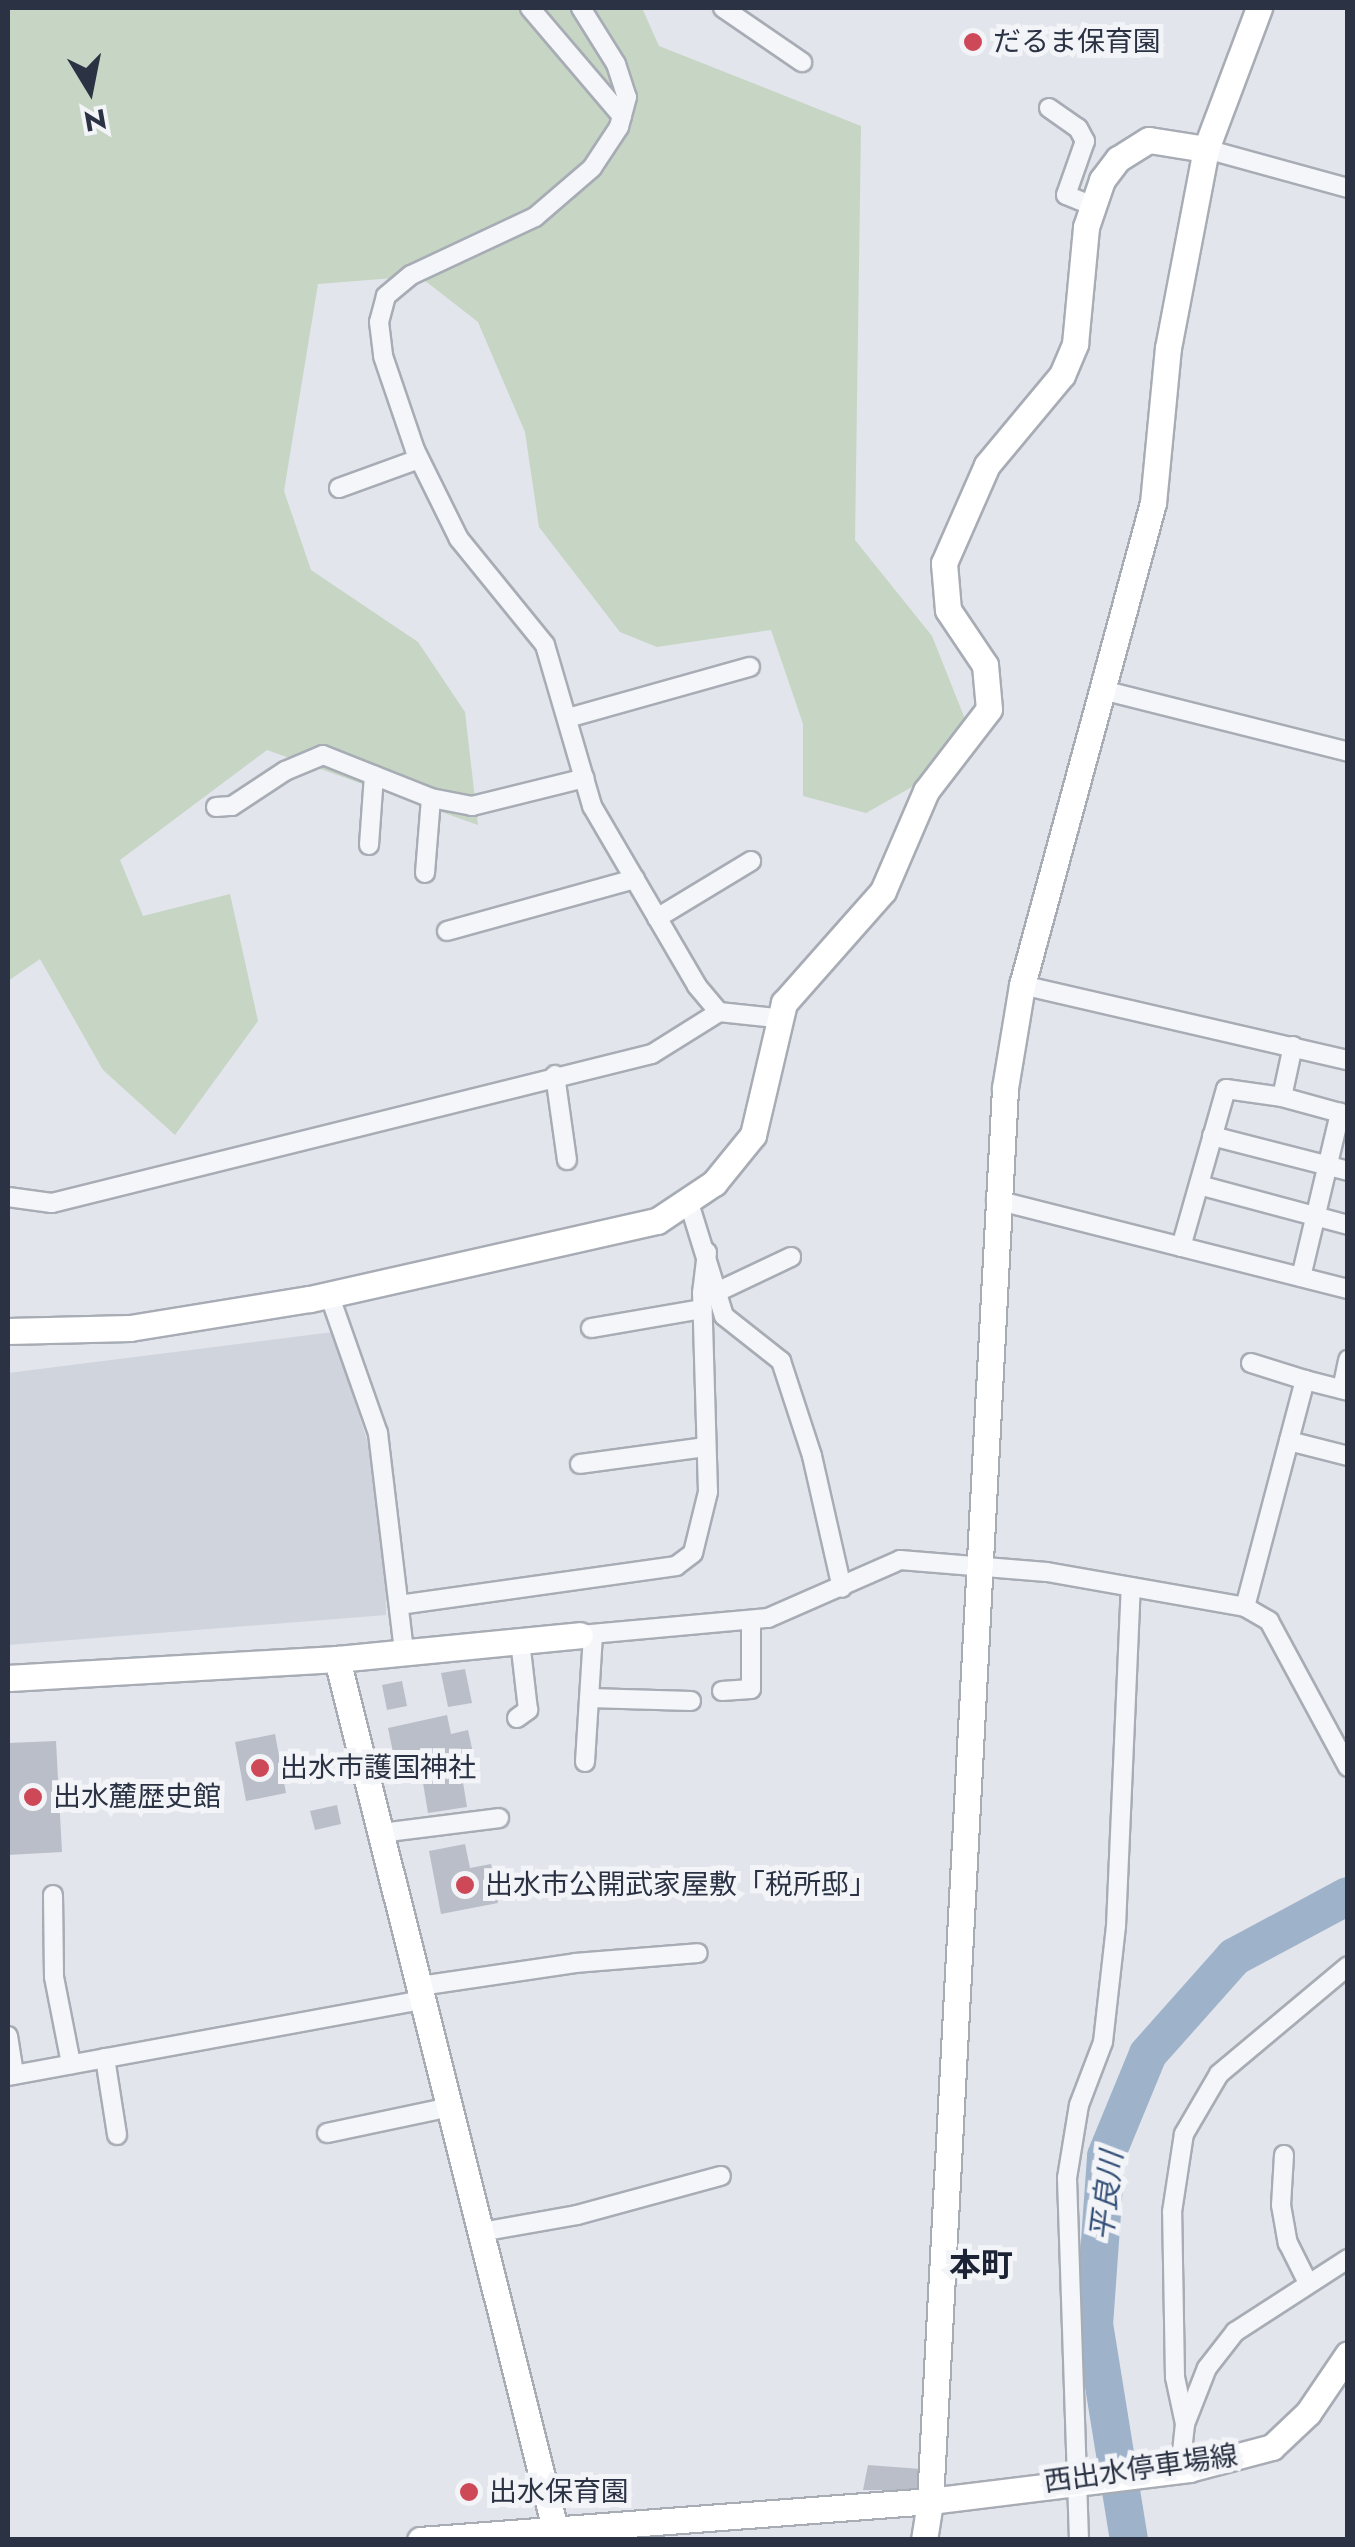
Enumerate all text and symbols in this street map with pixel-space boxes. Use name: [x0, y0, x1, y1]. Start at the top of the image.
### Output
place label: だるま保育園: [993, 25, 1161, 59]
marker: だるま保育園: [962, 31, 984, 53]
north arrow: [40, 40, 140, 140]
text: N: [81, 98, 110, 142]
place label: 出水市護国神社: [280, 1751, 476, 1785]
marker: 出水市護国神社: [249, 1757, 271, 1779]
place label: 出水麓歴史館: [53, 1780, 221, 1814]
marker: 出水麓歴史館: [22, 1786, 44, 1808]
place label: 出水市公開武家屋敷「税所邸」: [485, 1868, 877, 1902]
marker: 出水市公開武家屋敷「税所邸」: [454, 1874, 476, 1896]
water label: 平良川: [1084, 2149, 1130, 2243]
district label: 本町: [949, 2246, 1013, 2284]
street label: 西出水停車場線: [1042, 2439, 1240, 2499]
place label: 出水保育園: [489, 2475, 629, 2509]
marker: 出水保育園: [458, 2481, 480, 2503]

